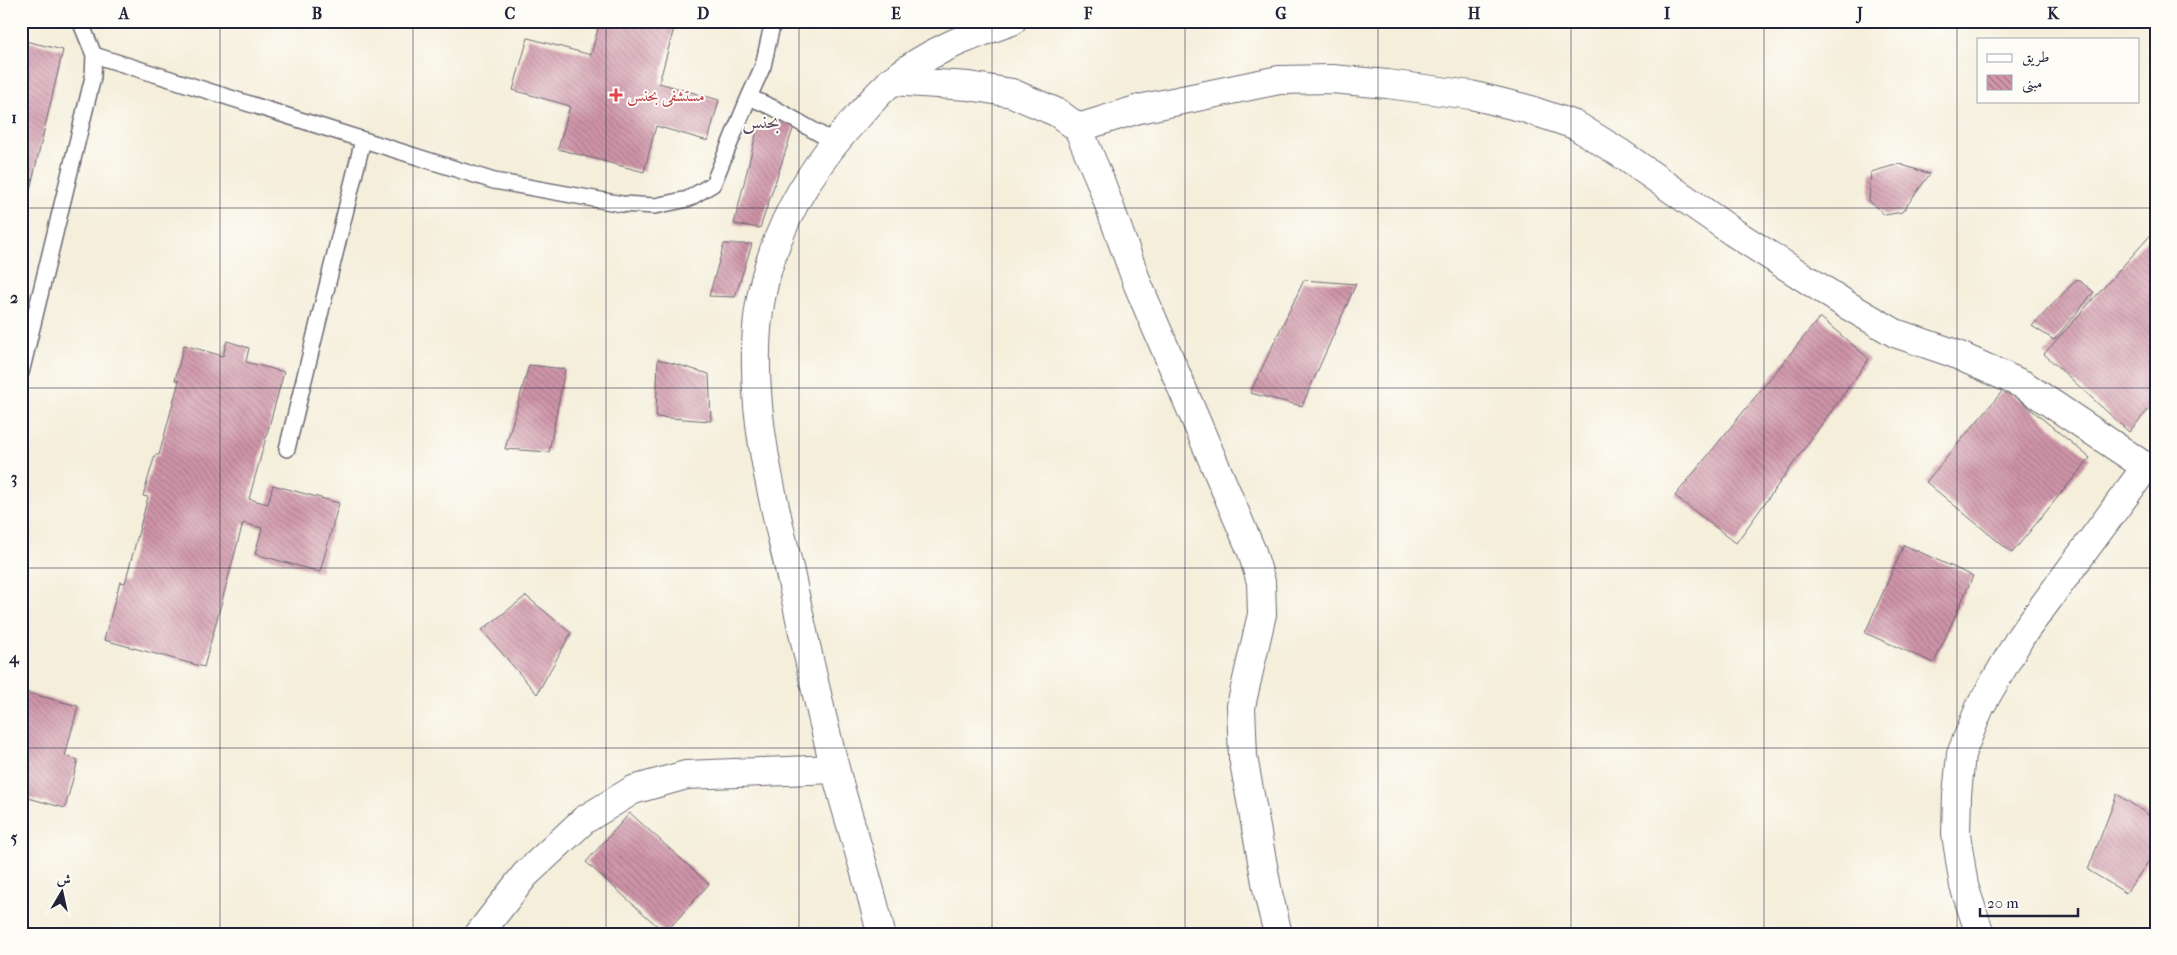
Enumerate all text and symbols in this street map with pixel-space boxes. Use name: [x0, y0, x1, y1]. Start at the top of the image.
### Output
text: A: [118, 4, 130, 23]
text: B: [312, 4, 322, 23]
text: C: [505, 4, 516, 23]
text: D: [697, 4, 709, 23]
text: E: [891, 4, 901, 23]
text: F: [1083, 4, 1093, 23]
text: G: [1275, 4, 1287, 23]
text: H: [1468, 4, 1481, 23]
text: I: [1664, 4, 1671, 23]
text: J: [1855, 4, 1863, 24]
text: K: [2047, 4, 2060, 23]
legend: [1977, 38, 2140, 102]
text: طريق: [2022, 48, 2049, 67]
text: مبنى: [2022, 74, 2042, 94]
place label: مستشفى بحنس: [627, 86, 705, 107]
marker: مستشفى بحنس: [609, 88, 623, 102]
text: 1: [11, 108, 17, 127]
district label: بحنس: [742, 111, 780, 134]
text: 2: [10, 288, 18, 307]
text: 3: [11, 468, 17, 488]
text: 4: [8, 648, 20, 668]
text: 5: [11, 828, 18, 847]
north arrow: [38, 868, 88, 918]
text: ش: [56, 870, 72, 889]
scale bar: [1980, 885, 2077, 917]
text: 20 m: [1987, 894, 2019, 912]

